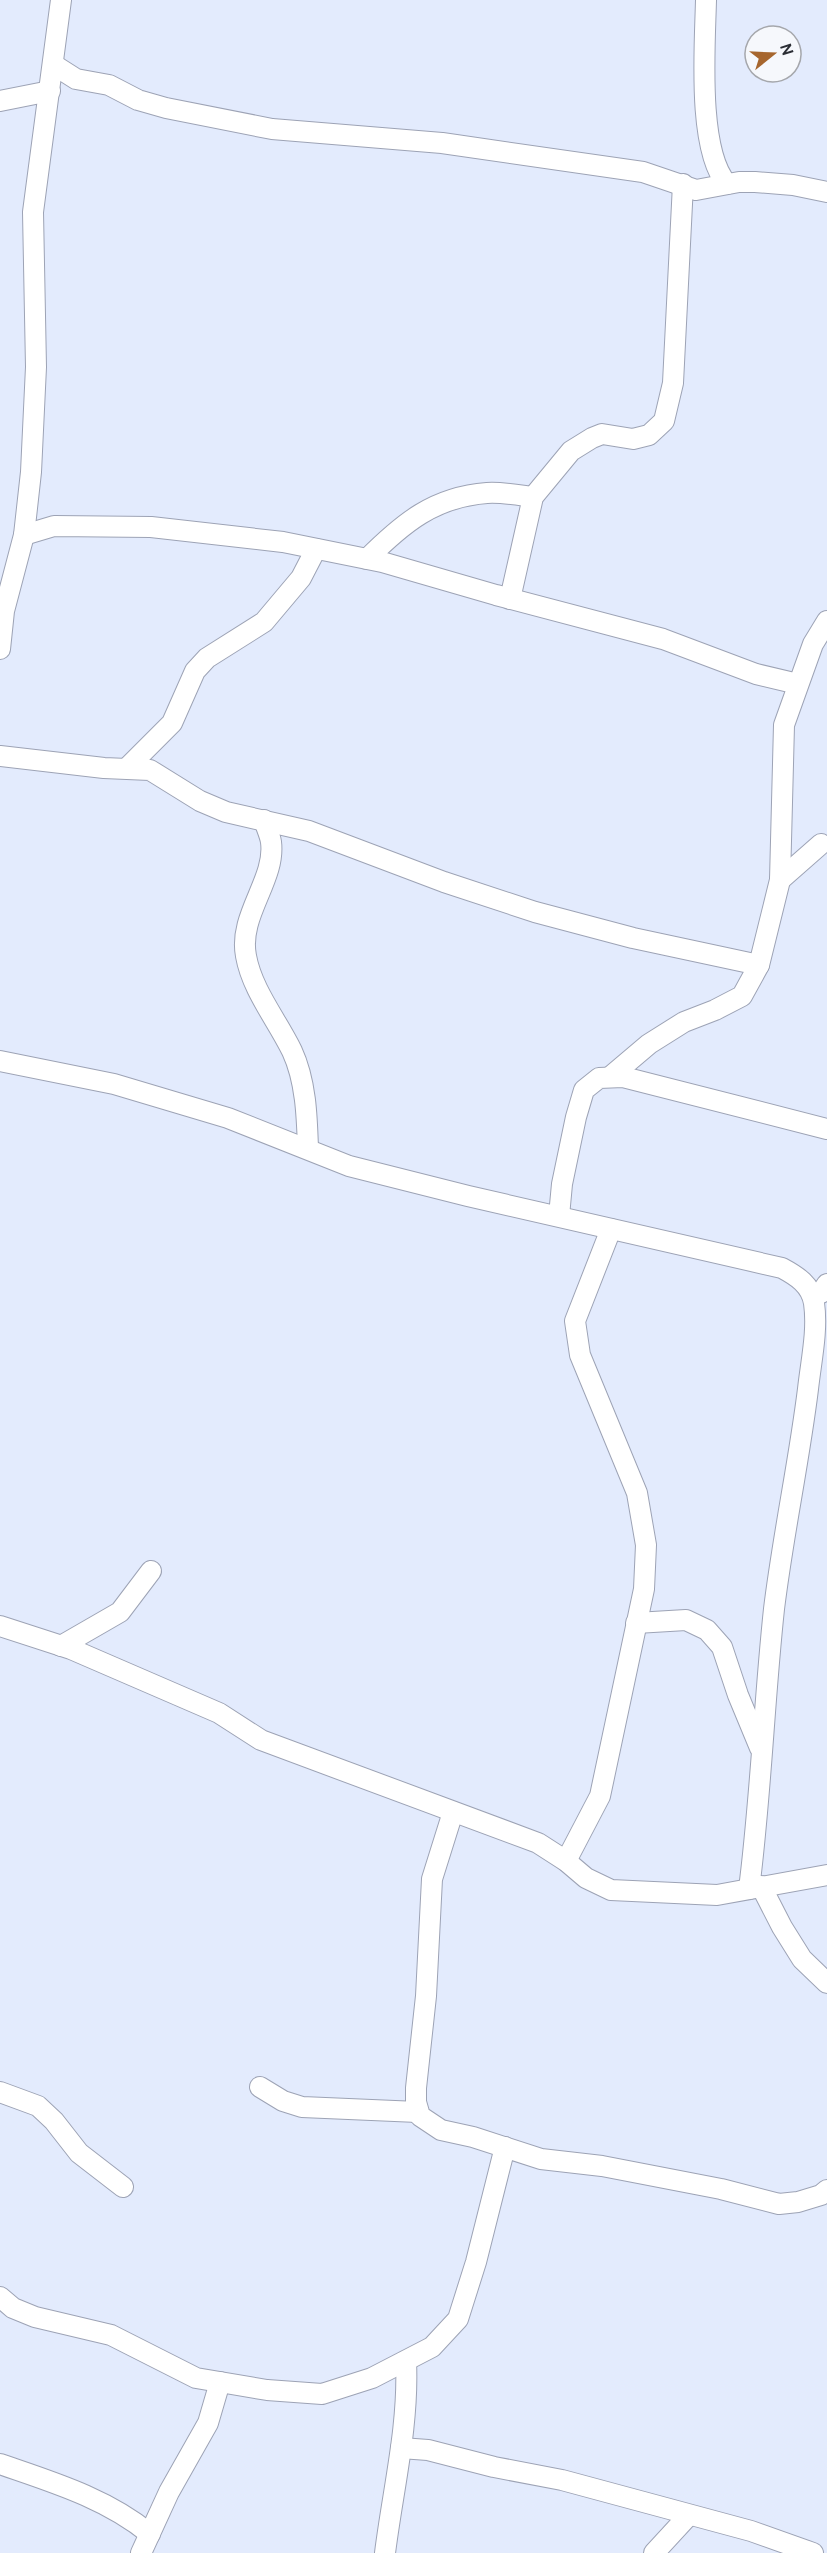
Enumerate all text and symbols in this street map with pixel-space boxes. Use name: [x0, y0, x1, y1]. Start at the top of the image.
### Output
north arrow: [743, 24, 803, 84]
text: N: [776, 41, 798, 58]

